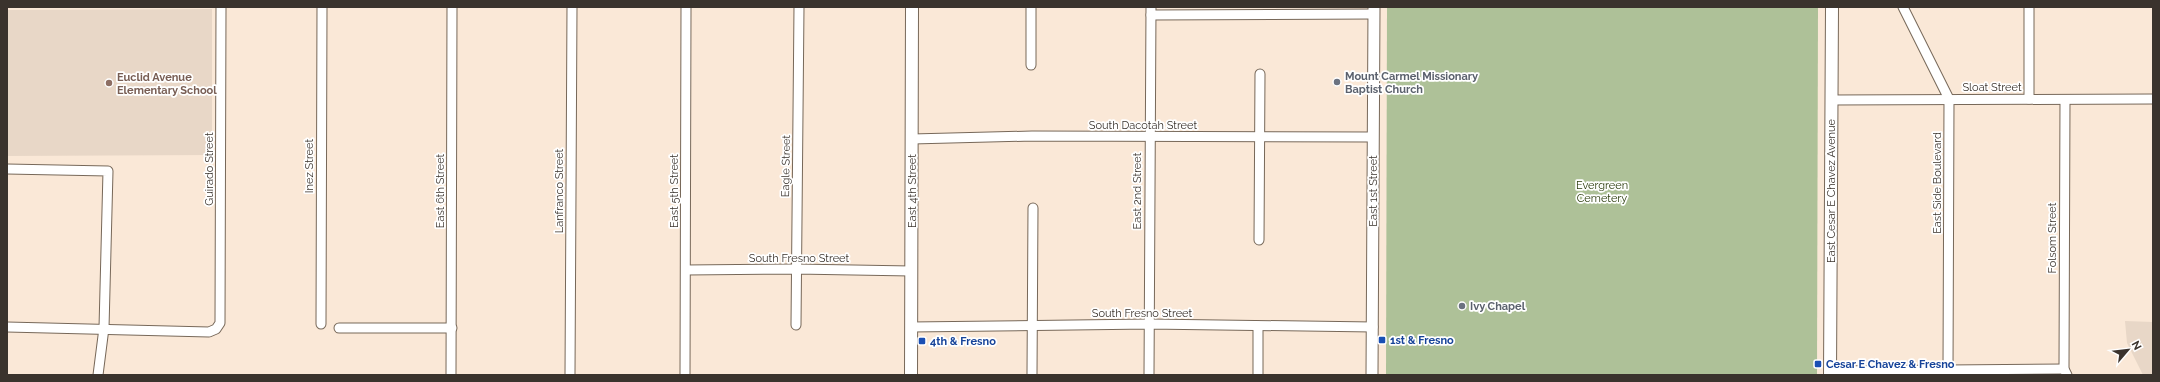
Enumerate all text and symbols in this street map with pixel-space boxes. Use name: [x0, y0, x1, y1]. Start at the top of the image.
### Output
place label: Mount Carmel Missionary Baptist Church: [1345, 70, 1478, 96]
place label: Euclid Avenue Elementary School: [117, 71, 217, 97]
marker: Mount Carmel Missionary Baptist Church: [1332, 77, 1342, 87]
marker: Euclid Avenue Elementary School: [104, 78, 114, 88]
street label: Sloat Street: [1962, 81, 2022, 94]
street label: East Cesar E Chavez Avenue: [1825, 118, 1838, 263]
street label: South Dacotah Street: [1089, 119, 1197, 132]
street label: Guirado Street: [203, 132, 216, 206]
street label: East Side Boulevard: [1931, 132, 1944, 234]
street label: Eagle Street: [779, 134, 793, 197]
street label: Inez Street: [303, 139, 316, 193]
street label: Lanfranco Street: [553, 148, 566, 233]
street label: East 2nd Street: [1131, 152, 1144, 229]
street label: East 6th Street: [434, 153, 447, 228]
street label: East 5th Street: [668, 154, 681, 228]
street label: East 4th Street: [906, 154, 919, 228]
street label: East 1st Street: [1367, 155, 1380, 227]
park label: Evergreen Cemetery: [1576, 179, 1628, 205]
street label: Folsom Street: [2046, 202, 2059, 273]
street label: South Fresno Street: [749, 252, 850, 265]
place label: Ivy Chapel: [1470, 300, 1526, 313]
marker: Ivy Chapel: [1457, 301, 1467, 311]
street label: South Fresno Street: [1092, 307, 1193, 320]
north arrow: [2108, 330, 2148, 370]
place label: 1st & Fresno: [1390, 334, 1454, 347]
place label: 4th & Fresno: [930, 335, 996, 348]
marker: 1st & Fresno: [1377, 335, 1387, 345]
marker: 4th & Fresno: [917, 336, 927, 346]
text: N: [2129, 339, 2144, 352]
place label: Cesar E Chavez & Fresno: [1826, 358, 1955, 371]
marker: Cesar E Chavez & Fresno: [1813, 359, 1823, 369]

